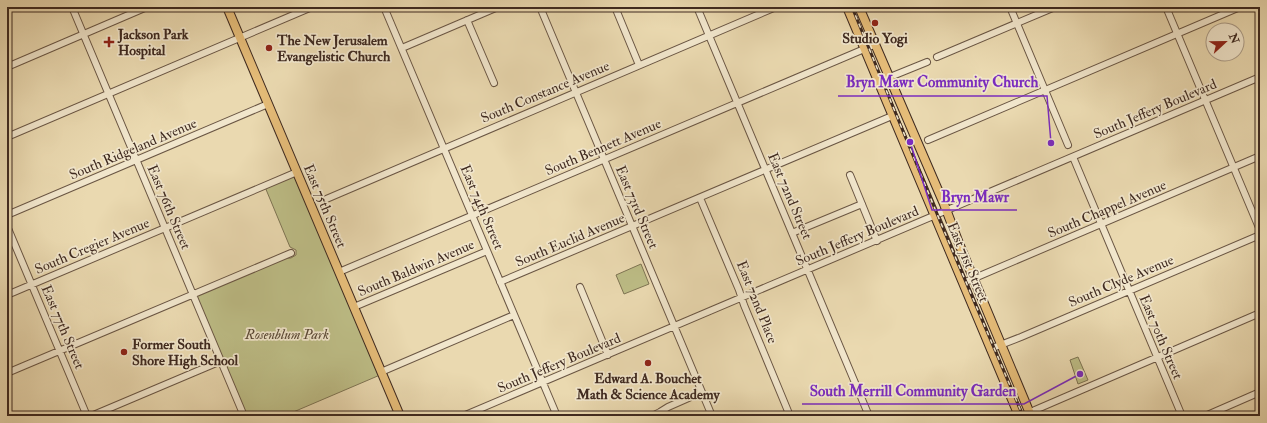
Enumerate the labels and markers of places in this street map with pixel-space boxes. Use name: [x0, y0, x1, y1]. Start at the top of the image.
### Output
marker: Studio Yogi: [870, 18, 880, 28]
place label: Jackson Park Hospital: [117, 26, 189, 60]
place label: Studio Yogi: [842, 30, 908, 48]
place label: The New Jerusalem Evangelistic Church: [276, 32, 391, 66]
marker: Jackson Park Hospital: [103, 36, 115, 48]
marker: The New Jerusalem Evangelistic Church: [264, 43, 274, 53]
callout: Bryn Mawr Community Church: [838, 69, 1047, 96]
callout: Bryn Mawr: [932, 183, 1017, 210]
place label: Former South Shore High School: [132, 336, 238, 370]
marker: Former South Shore High School: [119, 347, 129, 357]
marker: Edward A. Bouchet Math & Science Academy: [643, 358, 653, 368]
place label: Edward A. Bouchet Math & Science Academy: [575, 370, 720, 404]
callout: South Merrill Community Garden: [802, 377, 1024, 404]

